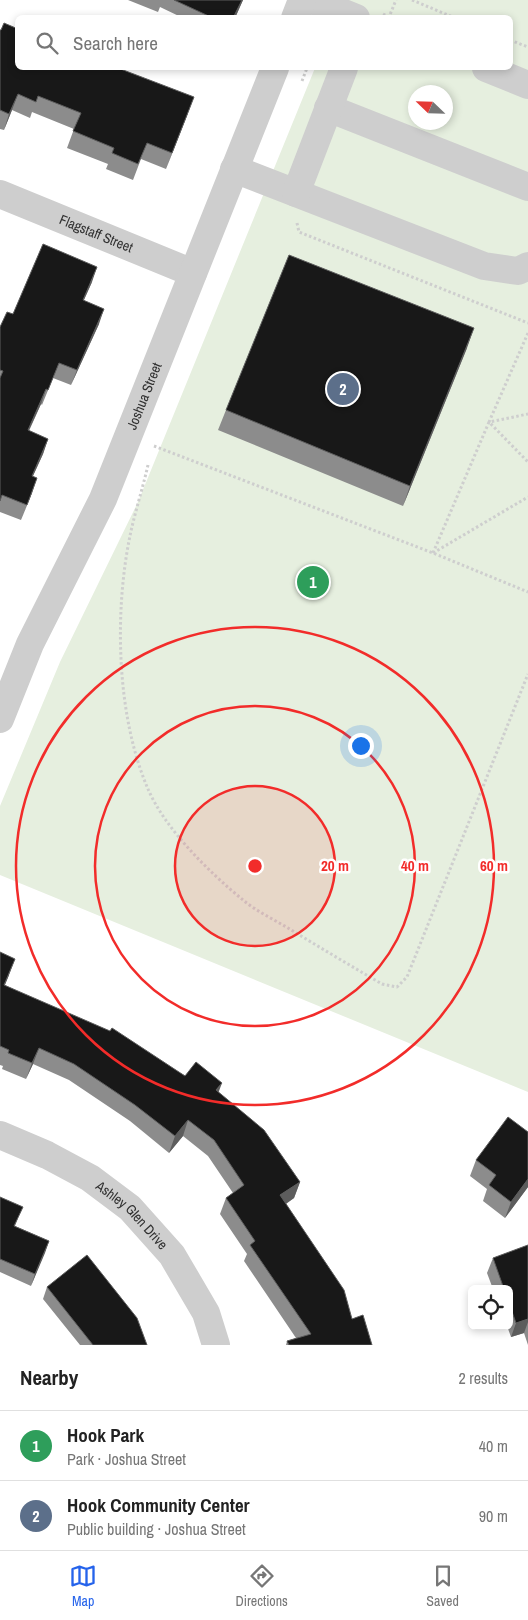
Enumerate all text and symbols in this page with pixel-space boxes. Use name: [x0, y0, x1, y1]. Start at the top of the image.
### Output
search box: [15, 15, 513, 70]
icon: search: [33, 29, 61, 57]
text: Search here: [73, 30, 158, 56]
north arrow: [408, 85, 453, 130]
street label: Flagstaff Street: [57, 210, 136, 256]
street label: Joshua Street: [123, 360, 166, 432]
pin: 2: [327, 370, 359, 408]
pin: 1: [297, 563, 329, 601]
your location: [348, 733, 374, 759]
text: 20 m: [321, 855, 349, 876]
text: 40 m: [401, 855, 429, 876]
text: 60 m: [480, 855, 508, 876]
centre of rings: [246, 857, 264, 875]
street label: Ashley Glen Drive: [92, 1176, 172, 1253]
map controls: [468, 1285, 513, 1330]
button: locate: [468, 1285, 513, 1330]
text: Nearby: [20, 1363, 78, 1392]
text: 2 results: [458, 1367, 508, 1389]
text: Hook Park: [67, 1422, 144, 1448]
text: 1: [32, 1435, 40, 1457]
text: 40 m: [479, 1435, 508, 1457]
text: Park · Joshua Street: [67, 1448, 186, 1470]
text: Hook Community Center: [67, 1492, 250, 1518]
text: 2: [32, 1505, 40, 1527]
text: 90 m: [479, 1505, 508, 1527]
text: Public building · Joshua Street: [67, 1518, 246, 1540]
tab: Map: [69, 1562, 97, 1610]
tab: Directions: [236, 1562, 288, 1610]
tab: Saved: [426, 1562, 459, 1610]

